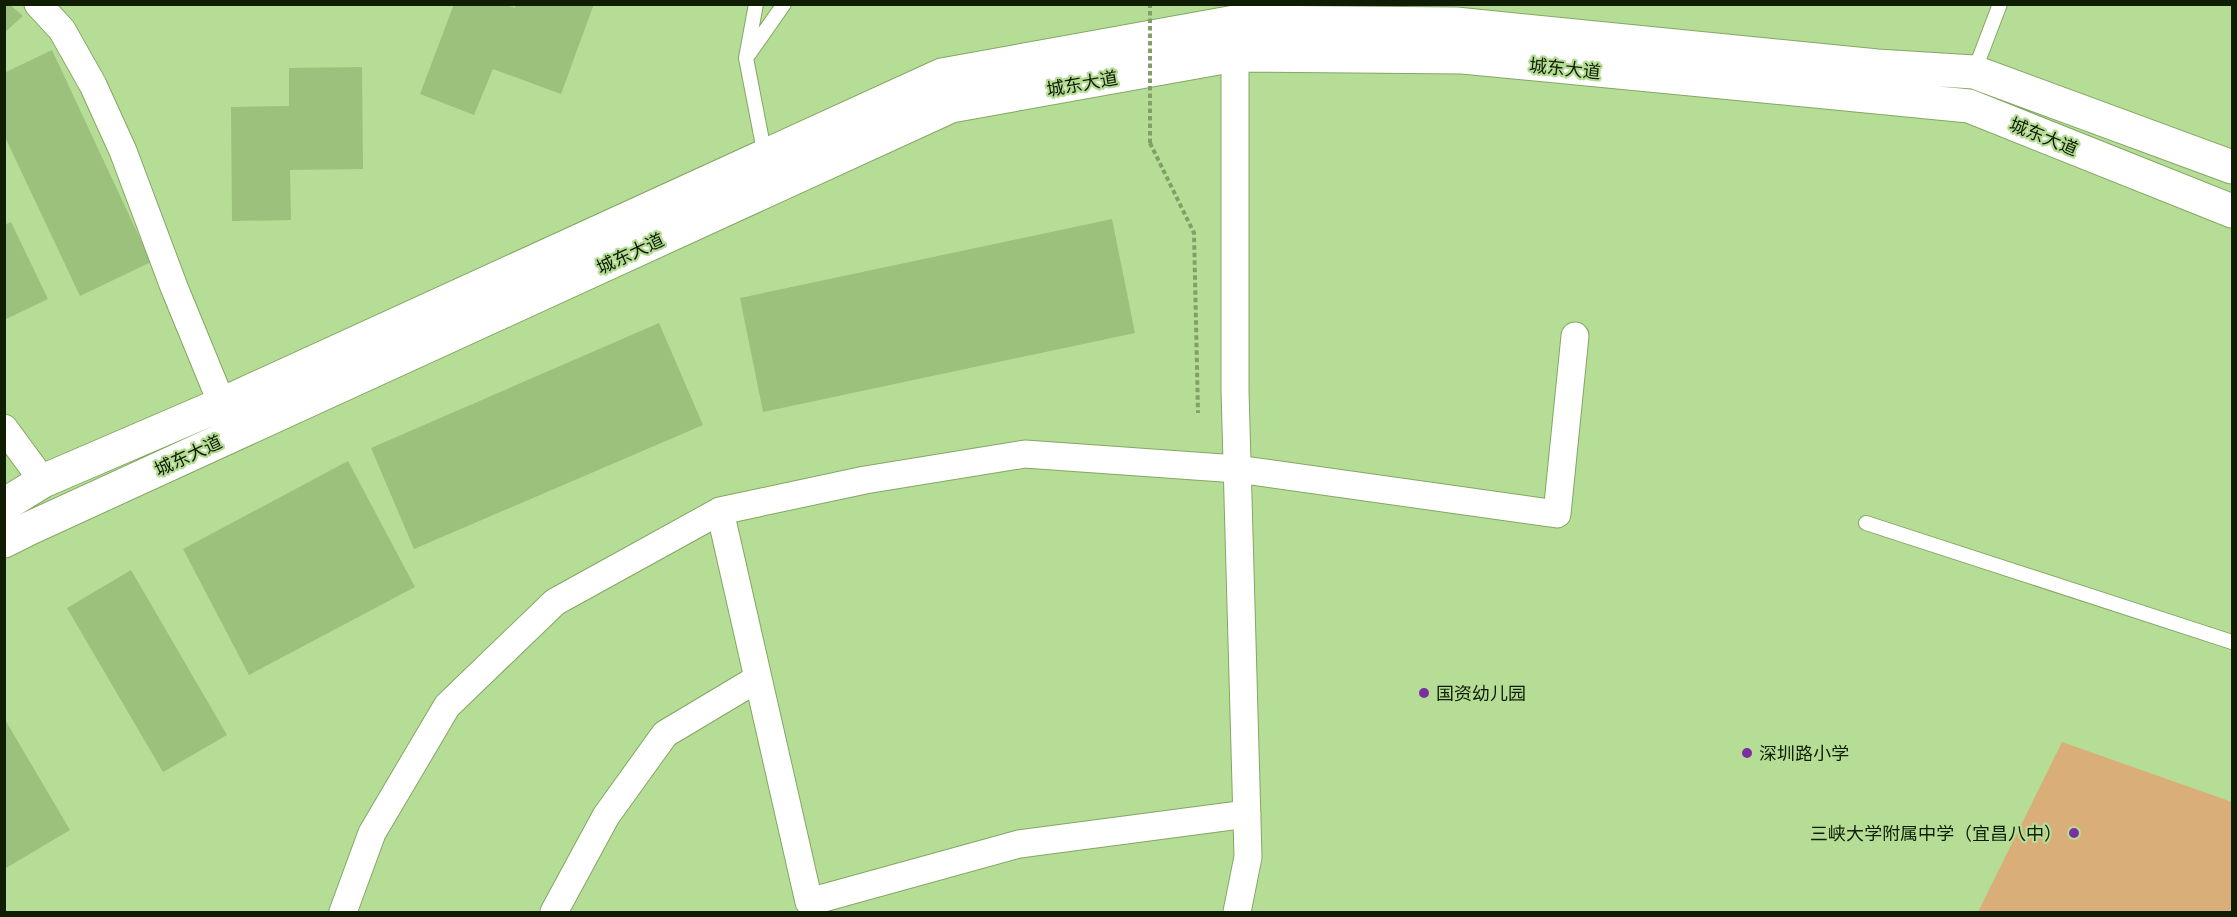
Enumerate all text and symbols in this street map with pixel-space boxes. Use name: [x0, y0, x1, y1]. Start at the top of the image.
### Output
street label: 城东大道: [1528, 53, 1602, 83]
street label: 城东大道: [1045, 66, 1119, 100]
street label: 城东大道: [2007, 112, 2081, 160]
street label: 城东大道: [593, 228, 667, 278]
street label: 城东大道: [151, 430, 225, 480]
place label: 国资幼儿园: [1436, 682, 1526, 704]
marker: 国资幼儿园: [1417, 686, 1431, 700]
place label: 深圳路小学: [1759, 742, 1849, 764]
marker: 深圳路小学: [1740, 746, 1754, 760]
place label: 三峡大学附属中学（宜昌八中）: [1810, 822, 2062, 844]
marker: 三峡大学附属中学（宜昌八中）: [2067, 826, 2081, 840]

